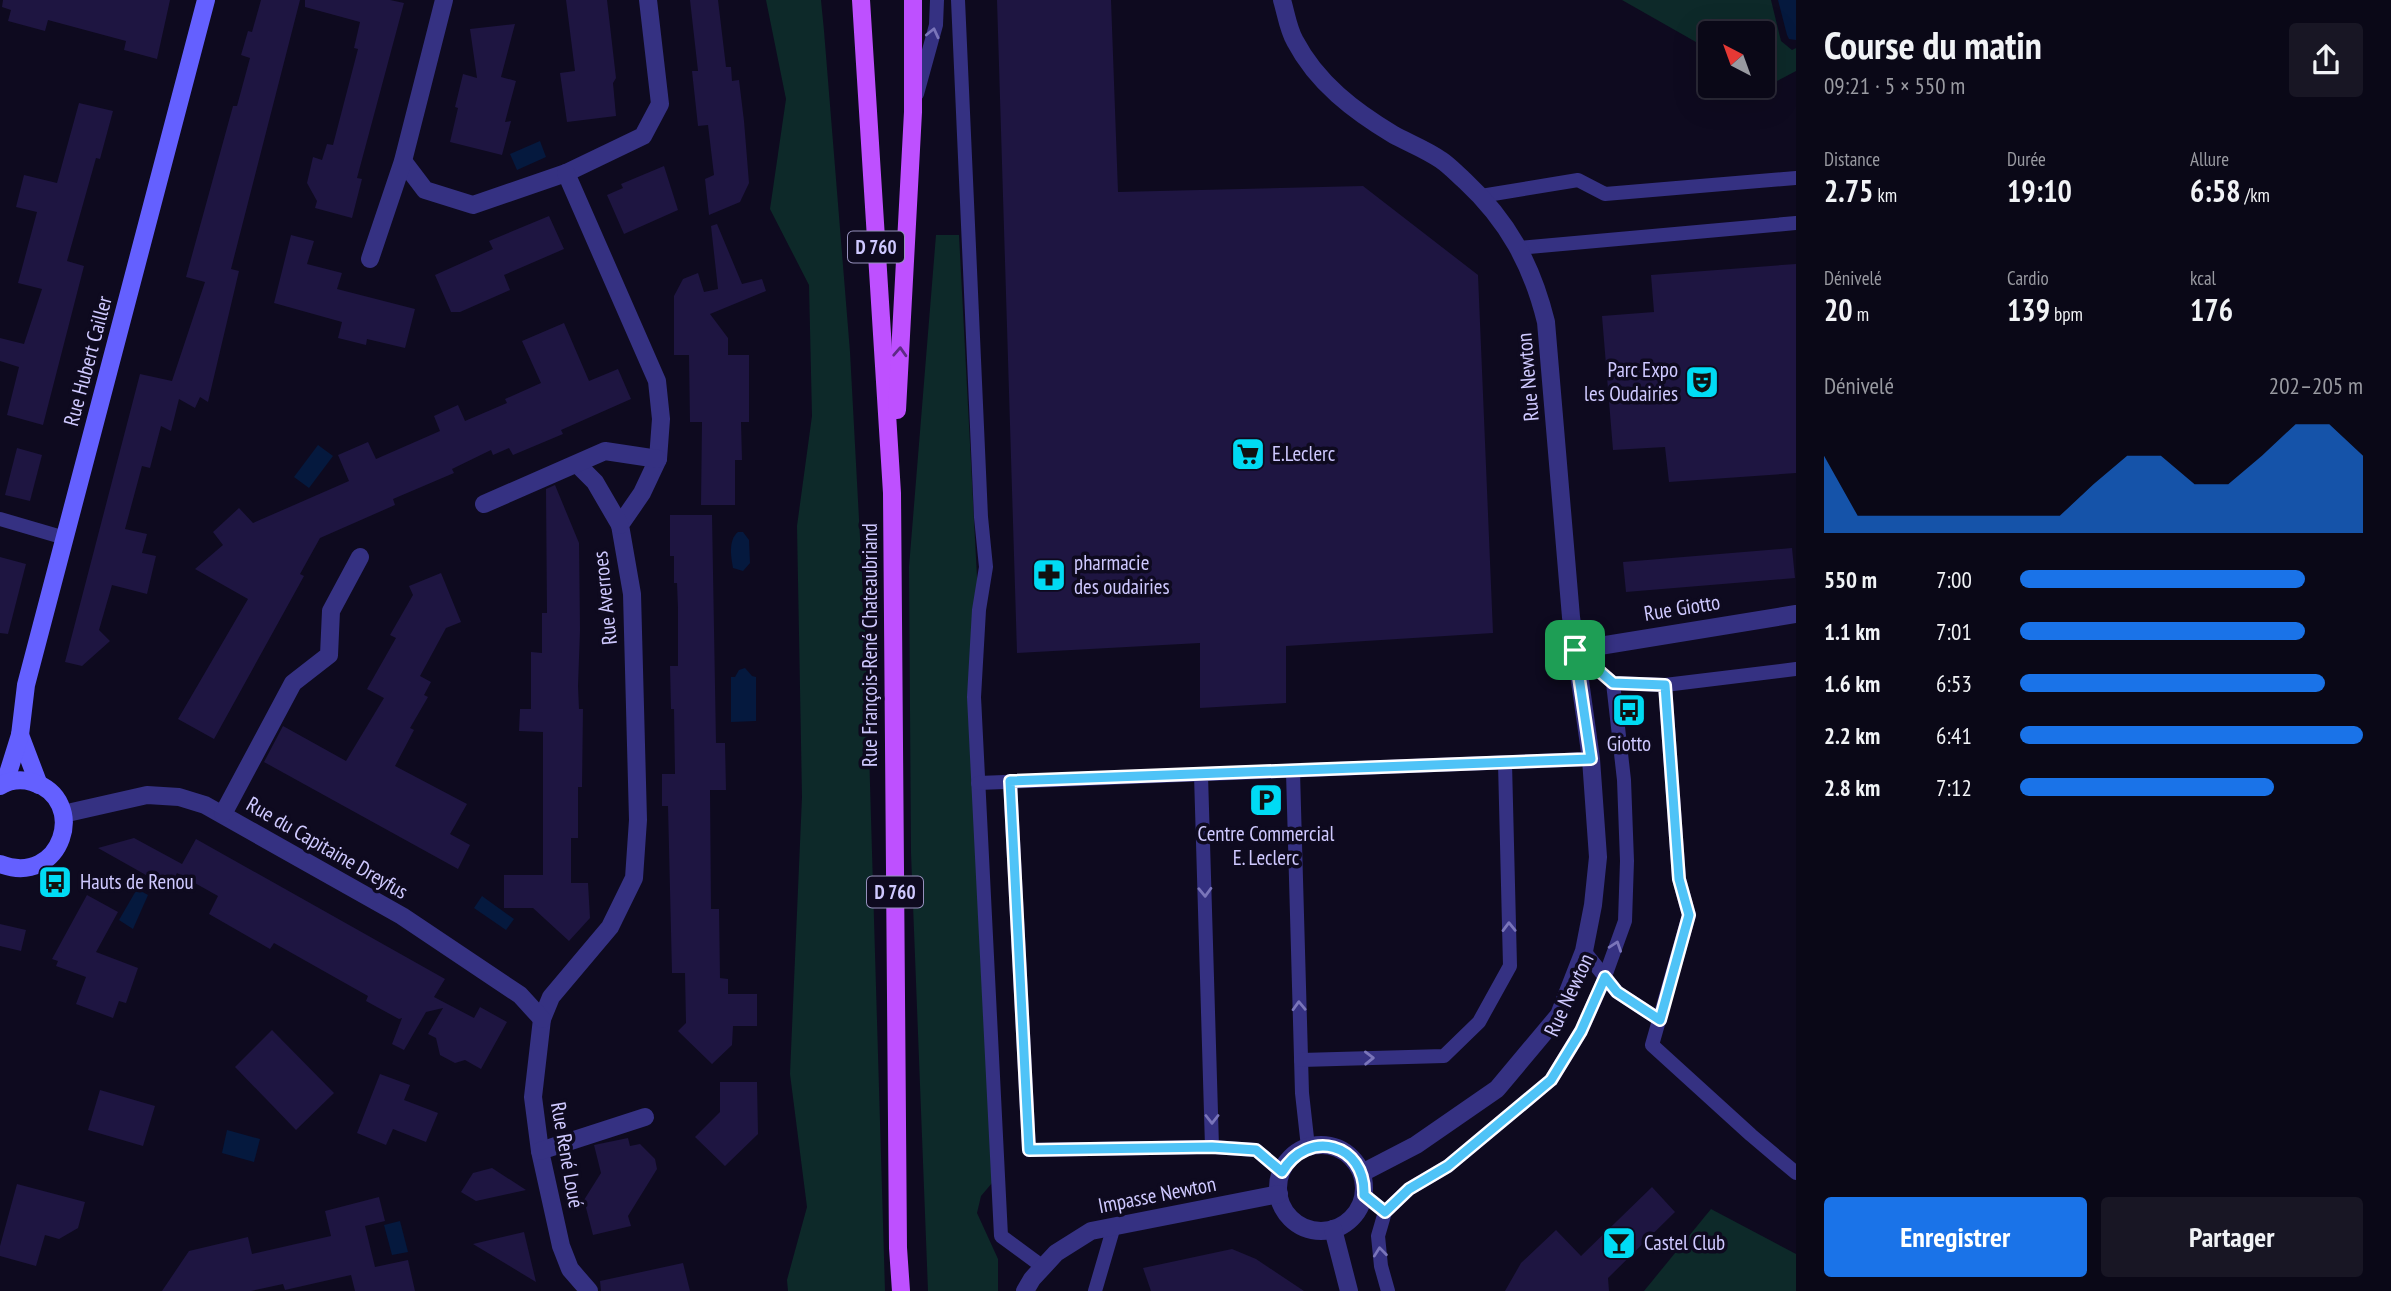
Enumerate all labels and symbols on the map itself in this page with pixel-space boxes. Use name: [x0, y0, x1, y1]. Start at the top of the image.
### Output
north arrow: [1698, 21, 1774, 98]
one-way arrow: [925, 27, 940, 39]
road number: D 760: [848, 232, 904, 262]
street label: Rue Hubert Cailler: [57, 293, 118, 429]
street label: Rue Newton: [1510, 332, 1545, 422]
one-way arrow: [892, 346, 907, 357]
place label: Parc Expo les Oudairies: [1584, 356, 1678, 407]
theatre icon: Parc Expo les Oudairies: [1683, 363, 1721, 401]
supermarket icon: E.Leclerc: [1229, 435, 1267, 473]
place label: E.Leclerc: [1272, 440, 1336, 467]
street label: Rue François-René Chateaubriand: [856, 523, 883, 767]
place label: pharmacie des oudairies: [1074, 549, 1170, 600]
street label: Rue Averroes: [586, 550, 623, 646]
pharmacy icon: pharmacie des oudairies: [1030, 556, 1068, 594]
street label: Rue Giotto: [1642, 588, 1722, 627]
pin: [1545, 620, 1605, 680]
bus stop icon: Giotto: [1610, 691, 1648, 729]
place label: Giotto: [1607, 730, 1651, 757]
parking icon: Centre Commercial E. Leclerc: [1247, 781, 1285, 819]
street label: Rue du Capitaine Dreyfus: [242, 790, 413, 905]
place label: Centre Commercial E. Leclerc: [1198, 820, 1334, 871]
bus stop icon: Hauts de Renou: [36, 863, 74, 901]
place label: Hauts de Renou: [80, 868, 194, 895]
road number: D 760: [867, 876, 923, 908]
one-way arrow: [1198, 887, 1213, 898]
one-way arrow: [1501, 921, 1516, 932]
one-way arrow: [1608, 940, 1622, 952]
street label: Rue Newton: [1538, 949, 1599, 1041]
one-way arrow: [1291, 1000, 1307, 1011]
one-way arrow: [1364, 1050, 1375, 1066]
street label: Rue René Loué: [545, 1100, 590, 1210]
one-way arrow: [1204, 1114, 1220, 1125]
street label: Impasse Newton: [1096, 1170, 1218, 1219]
bar icon: Castel Club: [1600, 1224, 1638, 1262]
place label: Castel Club: [1644, 1229, 1725, 1256]
one-way arrow: [1373, 1246, 1388, 1257]

